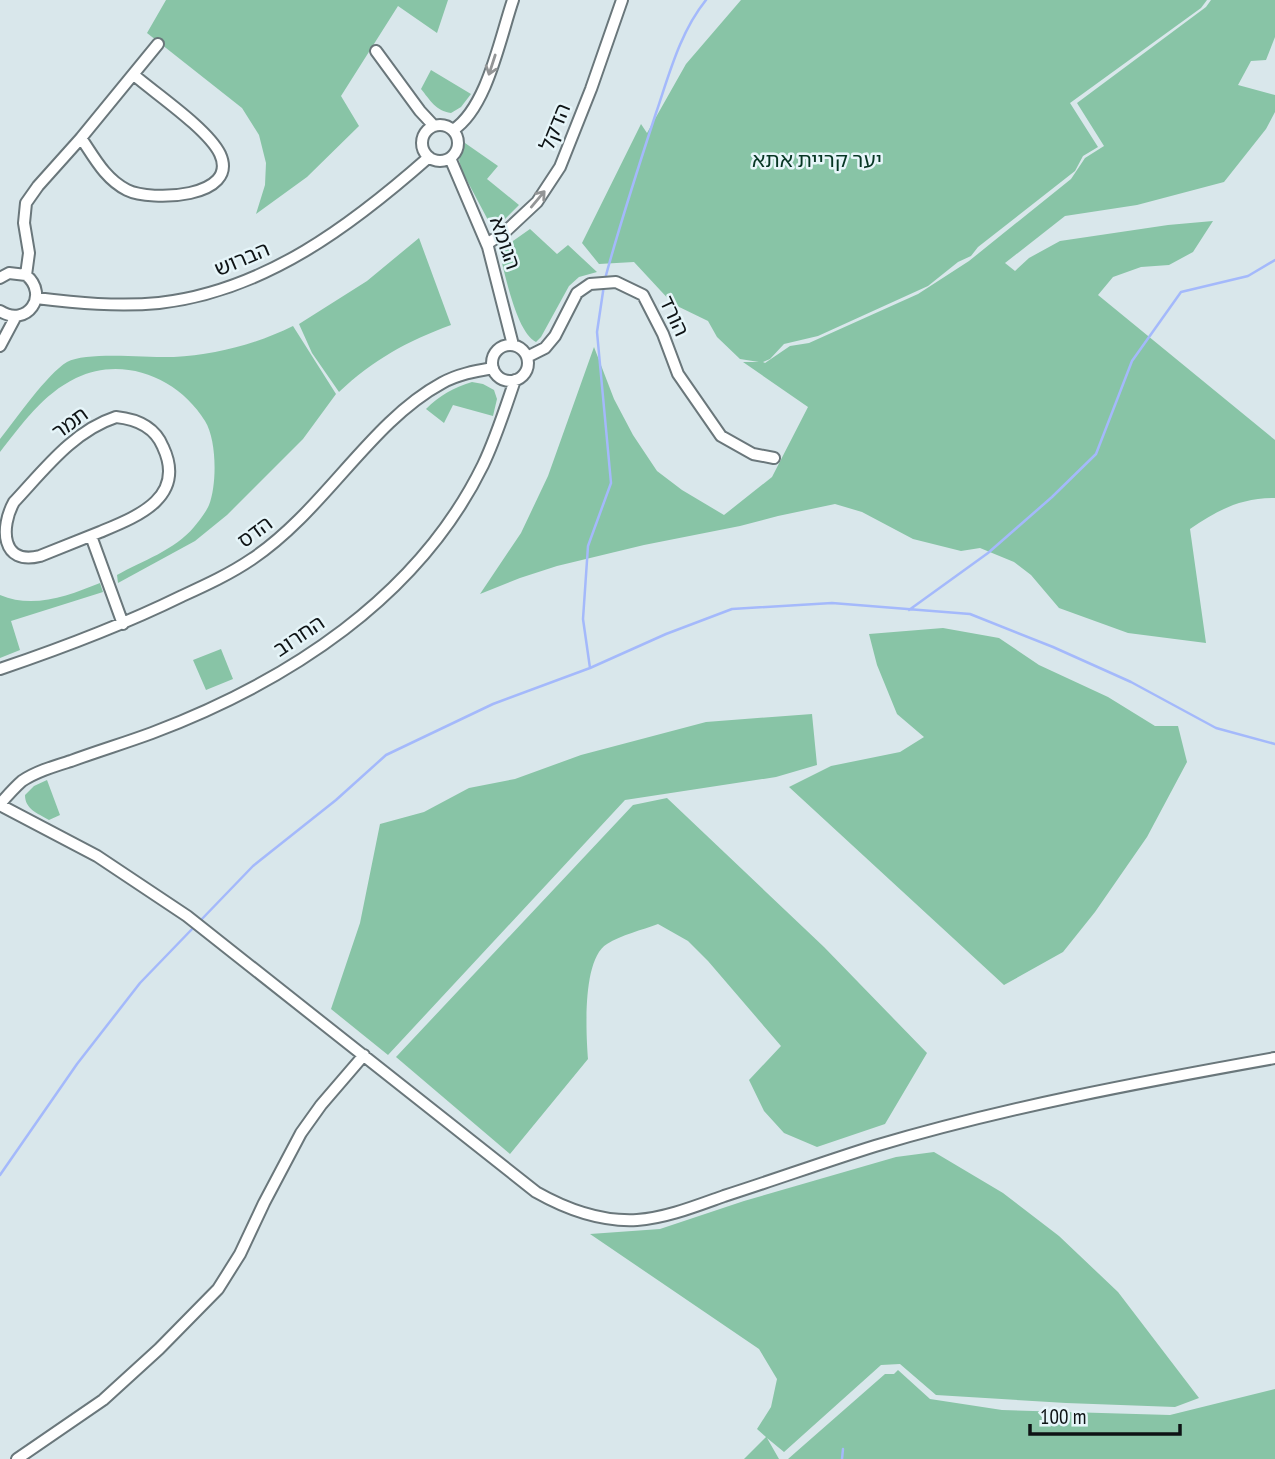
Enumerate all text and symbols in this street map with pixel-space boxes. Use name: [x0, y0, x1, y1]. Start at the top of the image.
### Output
one-way arrow: [485, 54, 498, 76]
street label: הדקל: [533, 99, 576, 154]
park label: יער קריית אתא: [752, 146, 882, 173]
one-way arrow: [530, 191, 546, 209]
street label: הגומא: [484, 213, 527, 273]
street label: הברוש: [210, 235, 273, 282]
street label: הורד: [653, 291, 695, 340]
street label: תמר: [46, 400, 93, 445]
street label: הדס: [232, 510, 278, 554]
street label: החרוב: [268, 609, 330, 663]
scale bar: [1030, 1392, 1180, 1436]
text: 100 m: [1040, 1403, 1086, 1430]

